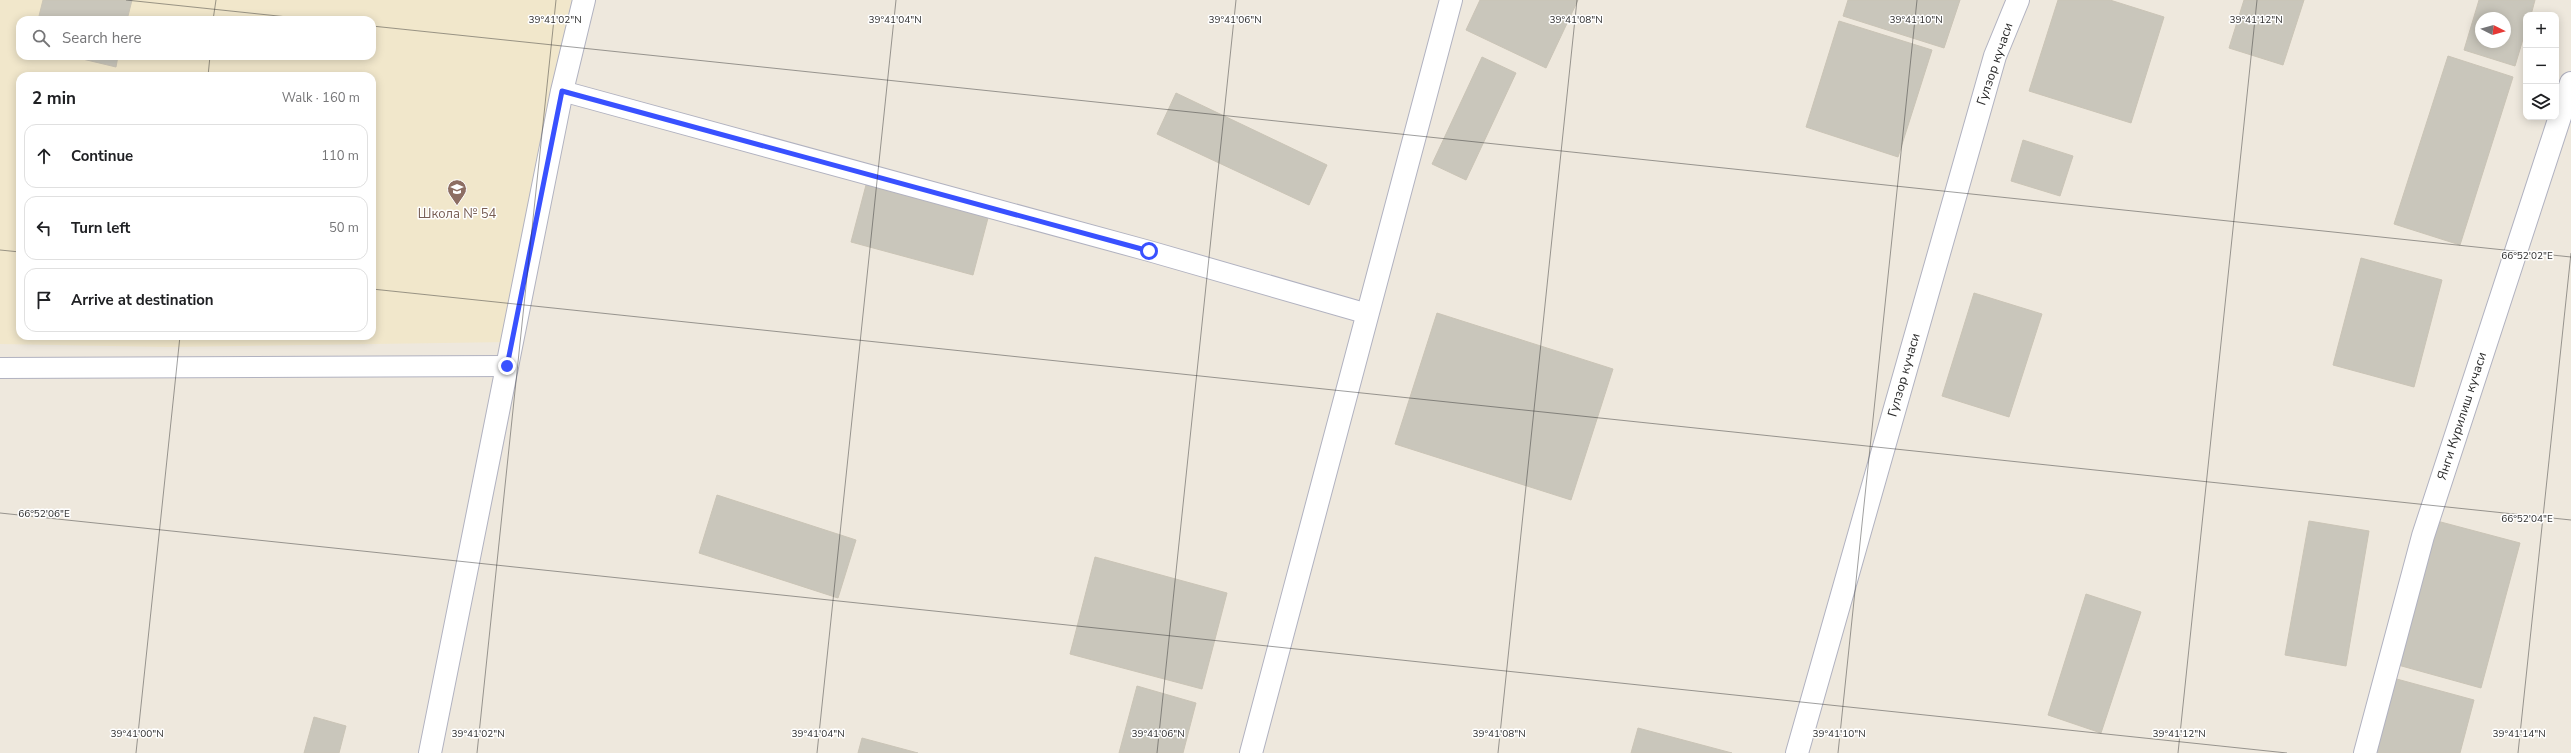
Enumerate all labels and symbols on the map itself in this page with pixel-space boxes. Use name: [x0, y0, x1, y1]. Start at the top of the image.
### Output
north arrow: [2475, 12, 2511, 48]
text: 39°41'02"N: [528, 13, 582, 27]
text: 39°41'04"N: [868, 13, 922, 27]
text: 39°41'06"N: [1208, 13, 1262, 27]
text: 39°41'08"N: [1549, 13, 1603, 27]
text: 39°41'10"N: [1889, 13, 1943, 27]
text: 39°41'12"N: [2229, 13, 2283, 27]
street label: Гулзор кучаси: [1972, 20, 2018, 108]
school or university icon: Школа № 54: [446, 178, 468, 206]
place label: Школа № 54: [418, 205, 496, 223]
route start: [1140, 242, 1158, 260]
text: 66°52'02"E: [2501, 249, 2553, 263]
street label: Гулзор кучаси: [1883, 331, 1925, 419]
street label: Янги Курилиш кучаси: [2433, 350, 2491, 482]
route end: [498, 357, 516, 375]
text: 66°52'06"E: [18, 507, 70, 521]
text: 66°52'04"E: [2501, 512, 2553, 526]
text: 39°41'00"N: [110, 727, 164, 741]
text: 39°41'02"N: [451, 727, 505, 741]
text: 39°41'04"N: [791, 727, 845, 741]
text: 39°41'06"N: [1131, 727, 1185, 741]
text: 39°41'08"N: [1472, 727, 1526, 741]
text: 39°41'10"N: [1812, 727, 1866, 741]
text: 39°41'12"N: [2152, 727, 2206, 741]
text: 39°41'14"N: [2492, 727, 2546, 741]

